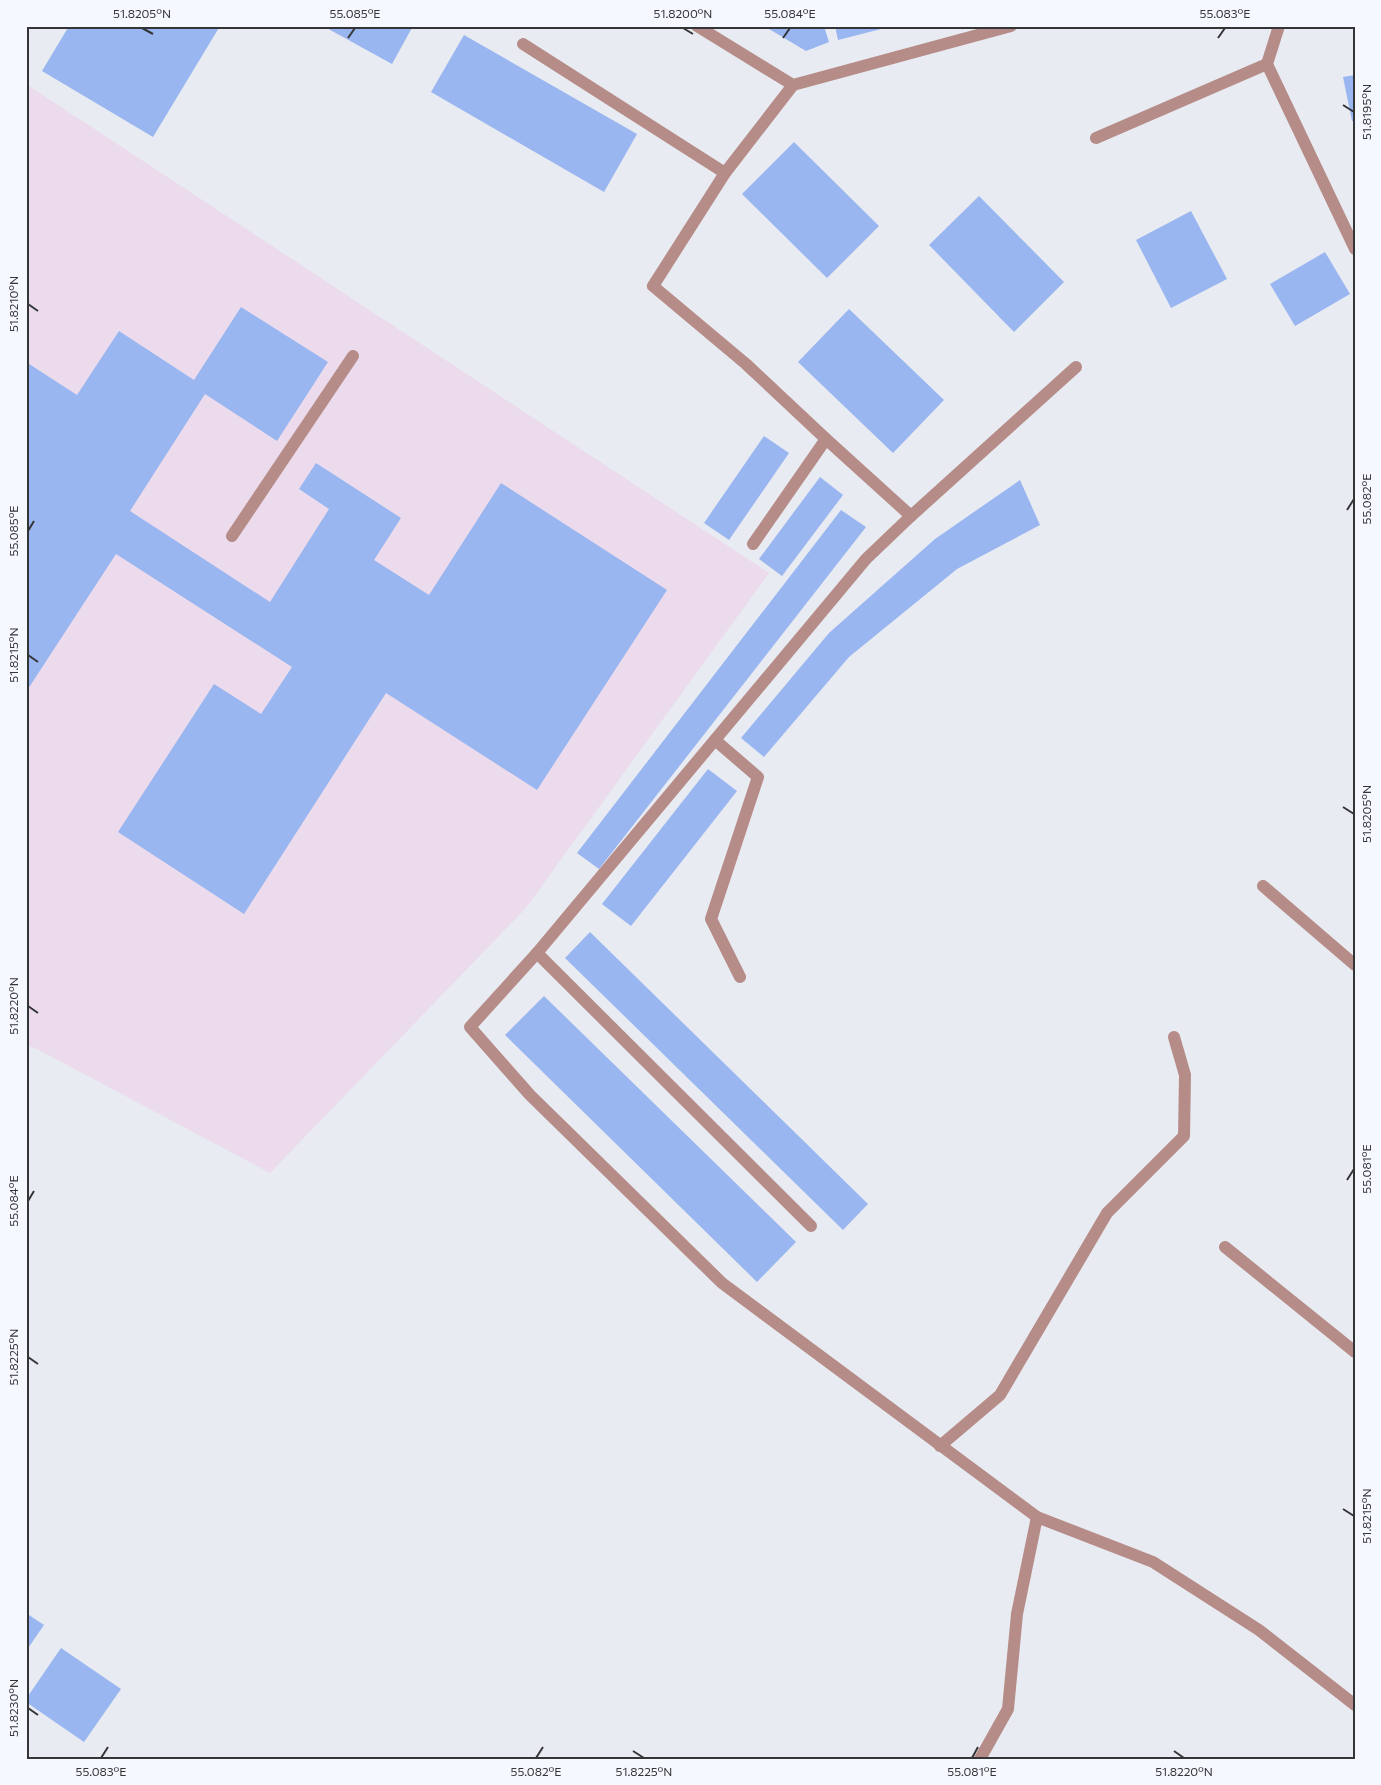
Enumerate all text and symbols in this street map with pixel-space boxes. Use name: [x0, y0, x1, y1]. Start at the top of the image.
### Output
text: 51.8205°N: [113, 6, 171, 20]
text: 55.085°E: [330, 6, 381, 20]
text: 51.8200°N: [654, 6, 712, 20]
text: 55.084°E: [764, 6, 816, 20]
text: 55.083°E: [1200, 6, 1250, 20]
text: 51.8195°N: [1359, 84, 1373, 140]
text: 51.8210°N: [6, 276, 20, 332]
text: 55.082°E: [1359, 474, 1373, 524]
text: 55.085°E: [6, 506, 20, 557]
text: 51.8215°N: [6, 627, 20, 683]
text: 51.8205°N: [1359, 785, 1373, 843]
text: 51.8220°N: [6, 977, 20, 1035]
text: 55.081°E: [1359, 1144, 1373, 1194]
text: 55.084°E: [6, 1175, 20, 1227]
text: 51.8225°N: [6, 1329, 20, 1385]
text: 51.8215°N: [1359, 1488, 1373, 1544]
text: 51.8230°N: [6, 1679, 20, 1737]
text: 55.083°E: [76, 1764, 126, 1778]
text: 55.082°E: [511, 1764, 561, 1778]
text: 51.8225°N: [616, 1764, 672, 1778]
text: 55.081°E: [947, 1764, 997, 1778]
text: 51.8220°N: [1155, 1764, 1213, 1778]

